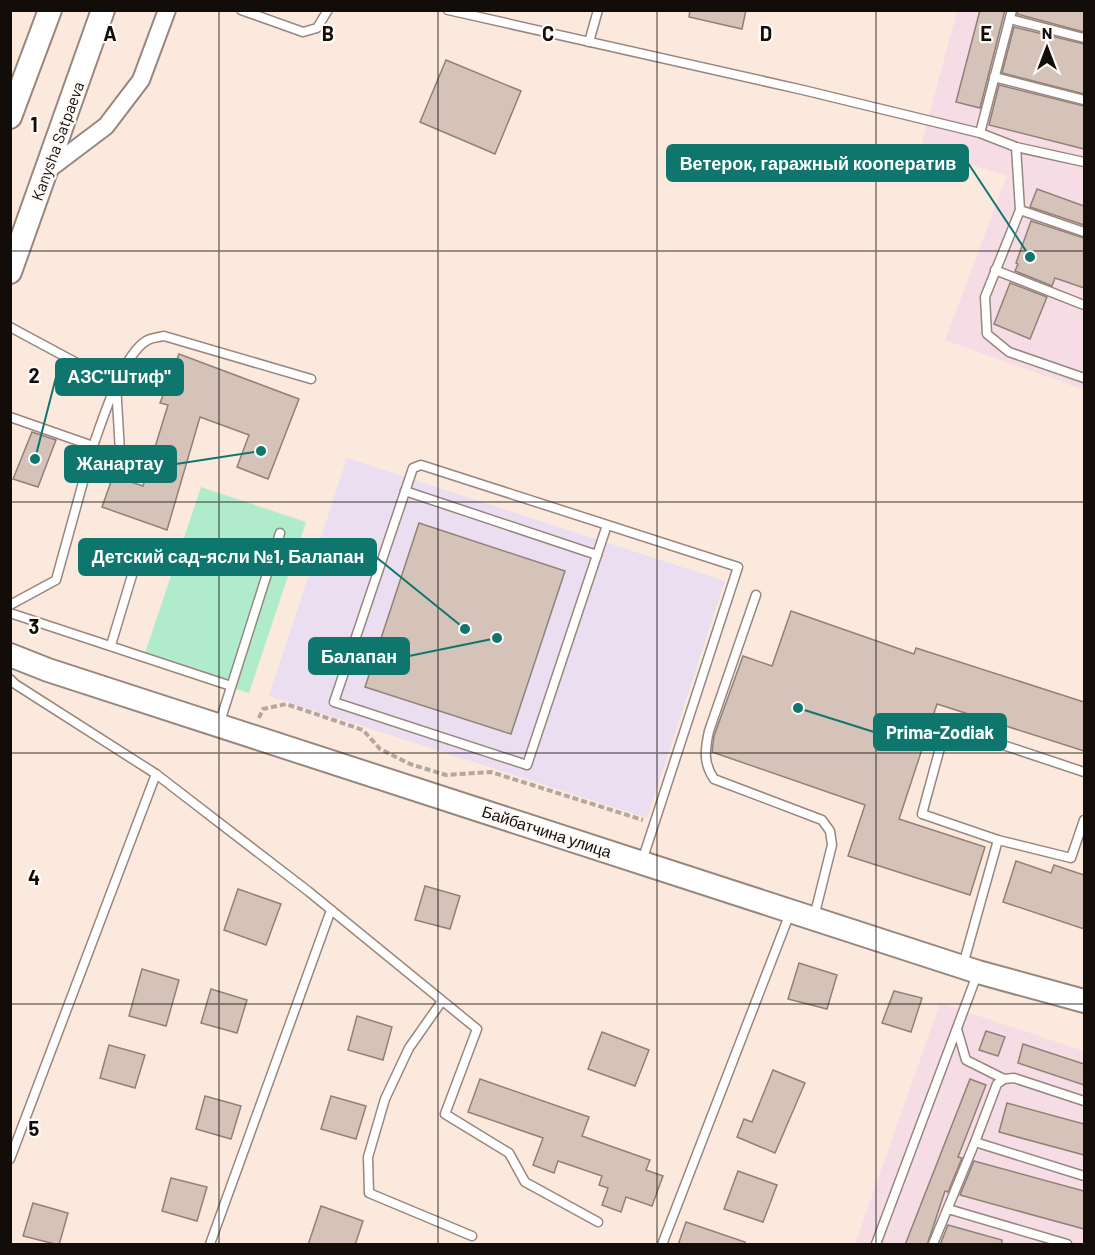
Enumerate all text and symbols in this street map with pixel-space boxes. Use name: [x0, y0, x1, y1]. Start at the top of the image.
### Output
north arrow: [1017, 18, 1077, 78]
text: A: [103, 21, 117, 45]
text: B: [322, 21, 334, 45]
text: C: [542, 21, 554, 45]
text: D: [760, 21, 772, 45]
text: E: [980, 21, 992, 45]
text: N: [1042, 23, 1052, 42]
street label: Kanysha Satpaeva: [27, 79, 87, 203]
text: 1: [30, 112, 38, 136]
callout: Ветерок, гаражный кооператив: [667, 145, 968, 181]
text: Ветерок, гаражный кооператив: [680, 152, 956, 174]
callout: АЗС"Штиф": [56, 359, 183, 395]
text: 2: [28, 363, 40, 387]
text: АЗС"Штиф": [67, 365, 171, 387]
callout: Жанартау: [65, 446, 176, 482]
text: Жанартау: [76, 452, 163, 474]
callout: Детский сад-ясли №1, Балапан: [79, 539, 376, 575]
text: Детский сад-ясли №1, Балапан: [92, 545, 364, 567]
text: 3: [29, 614, 39, 638]
callout: Балапан: [309, 638, 409, 674]
text: Балапан: [321, 645, 397, 667]
callout: Prima-Zodiak: [874, 714, 1006, 750]
text: Prima-Zodiak: [886, 721, 994, 743]
street label: Байбатчина улица: [480, 801, 614, 861]
text: 4: [28, 865, 40, 889]
text: 5: [29, 1116, 40, 1140]

